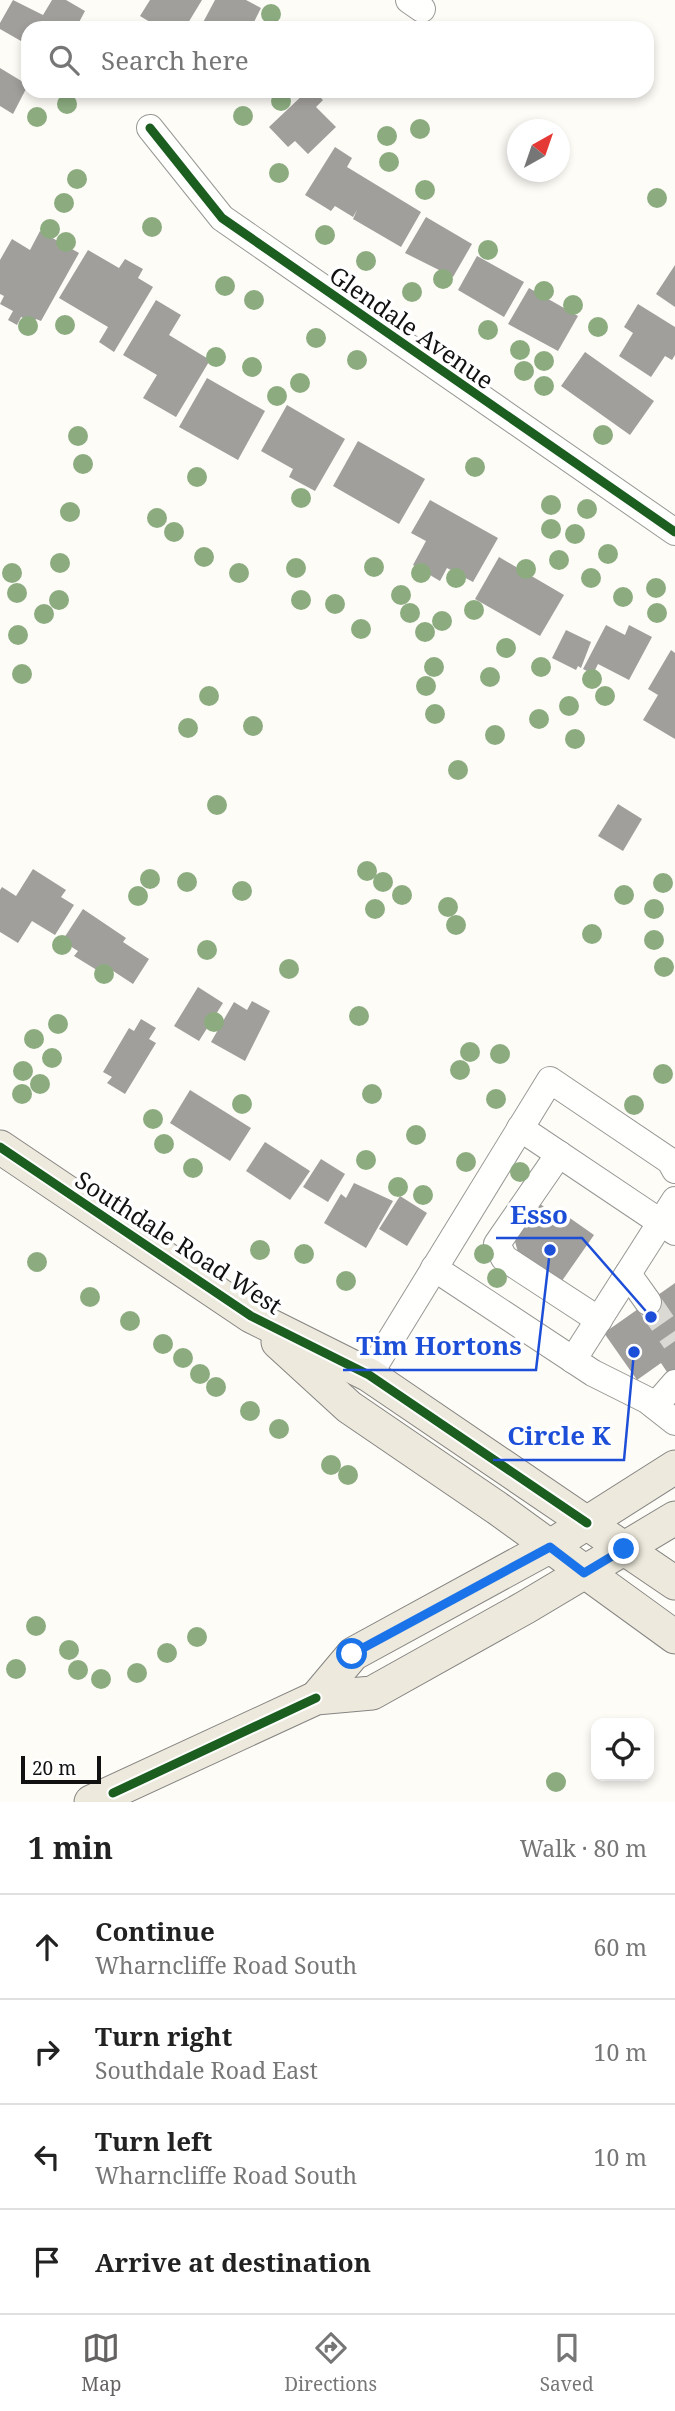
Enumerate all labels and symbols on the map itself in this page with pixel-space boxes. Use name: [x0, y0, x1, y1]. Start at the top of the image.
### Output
north arrow: [507, 119, 570, 182]
street label: Glendale Avenue: [323, 258, 501, 396]
street label: Southdale Road West: [69, 1163, 289, 1321]
callout: Esso: [496, 1191, 582, 1238]
text: Esso: [510, 1196, 568, 1232]
callout: Tim Hortons: [343, 1323, 536, 1370]
text: Tim Hortons: [356, 1327, 522, 1363]
callout: Circle K: [493, 1413, 624, 1460]
text: Circle K: [507, 1417, 612, 1453]
route end: [608, 1533, 639, 1564]
route start: [336, 1638, 367, 1669]
scale bar: [21, 1753, 102, 1785]

